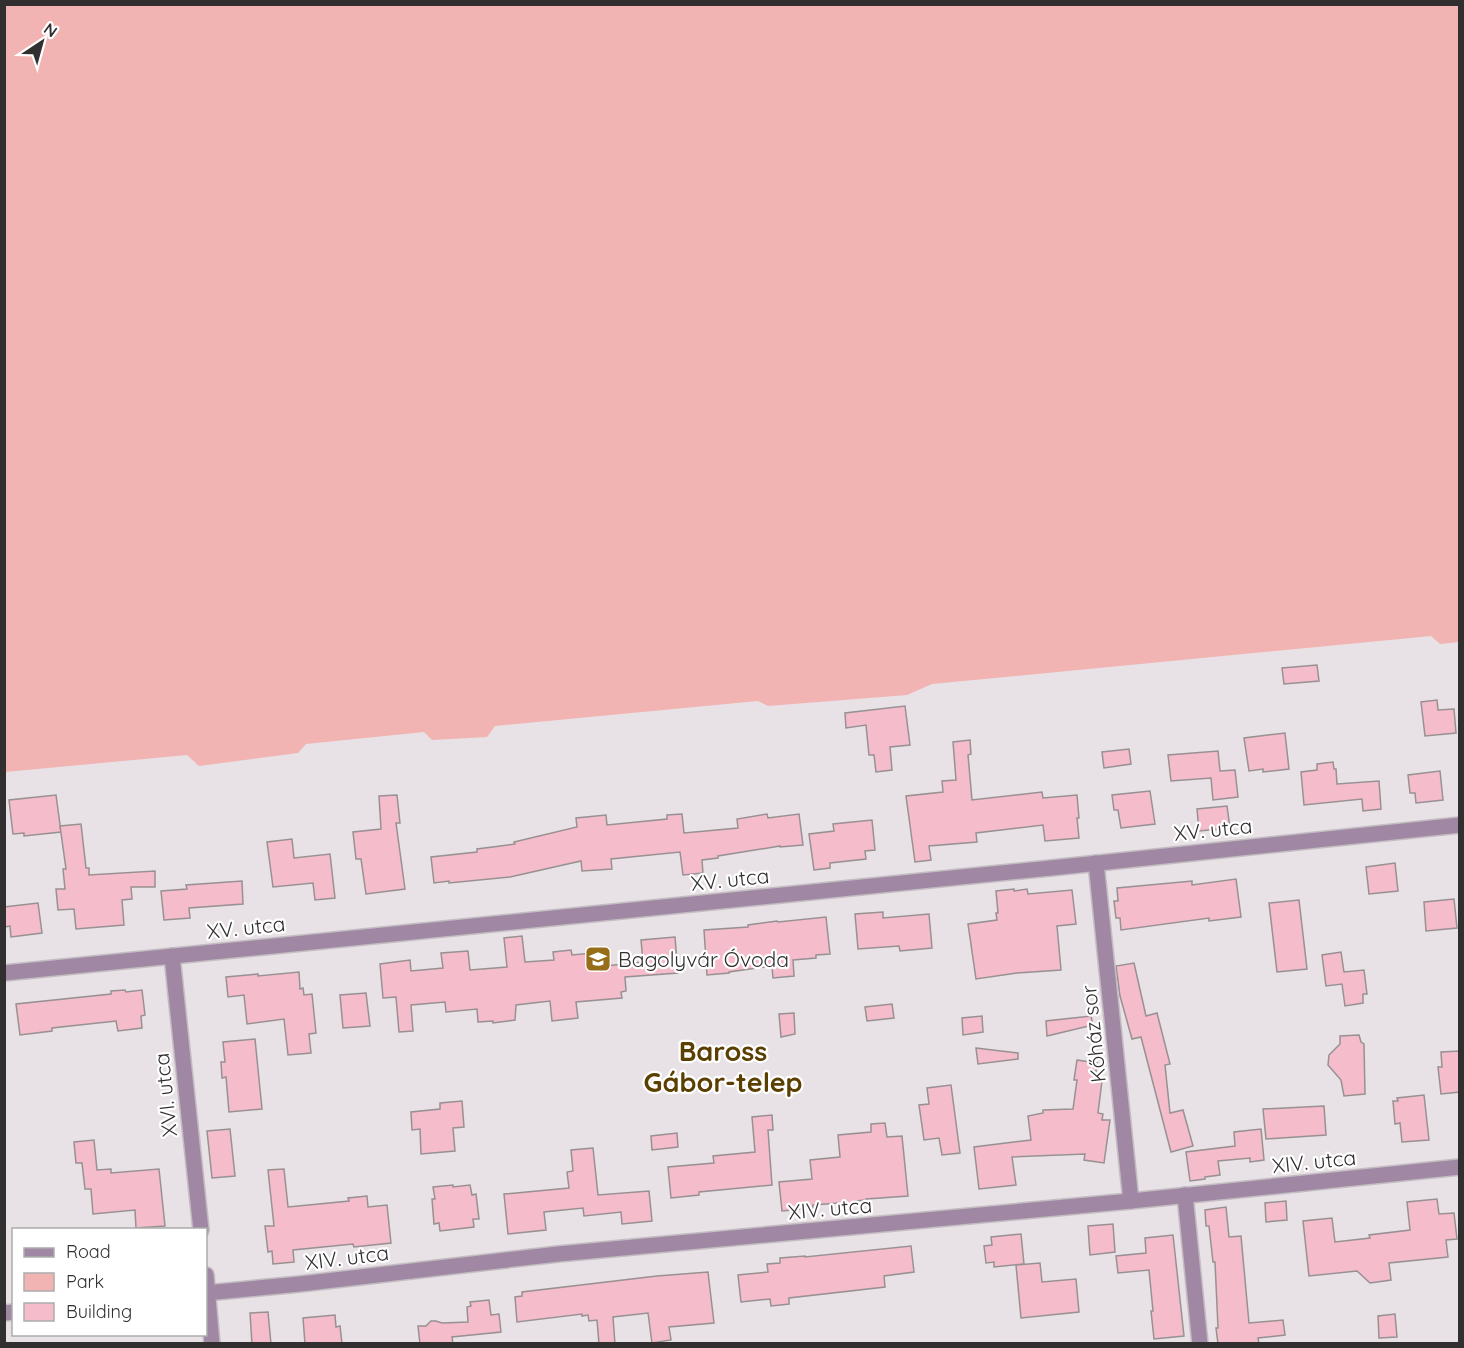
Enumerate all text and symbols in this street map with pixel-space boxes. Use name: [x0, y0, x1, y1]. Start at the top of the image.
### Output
north arrow: [12, 12, 72, 72]
text: N: [40, 18, 61, 41]
street label: XV. utca: [1172, 812, 1254, 846]
street label: XV. utca: [689, 862, 771, 896]
street label: XV. utca: [205, 910, 287, 944]
school or university icon: Bagolyvár Óvoda: [583, 944, 613, 974]
place label: Bagolyvár Óvoda: [618, 946, 789, 972]
street label: Kőház sor: [1075, 984, 1111, 1084]
district label: Baross Gábor-telep: [643, 1034, 803, 1099]
street label: XVI. utca: [148, 1052, 182, 1138]
street label: XIV. utca: [1271, 1144, 1357, 1178]
street label: XIV. utca: [787, 1191, 873, 1225]
legend: [12, 1228, 207, 1336]
street label: XIV. utca: [304, 1239, 390, 1275]
text: Road: [66, 1240, 111, 1263]
text: Park: [66, 1270, 104, 1293]
text: Building: [66, 1300, 132, 1323]

